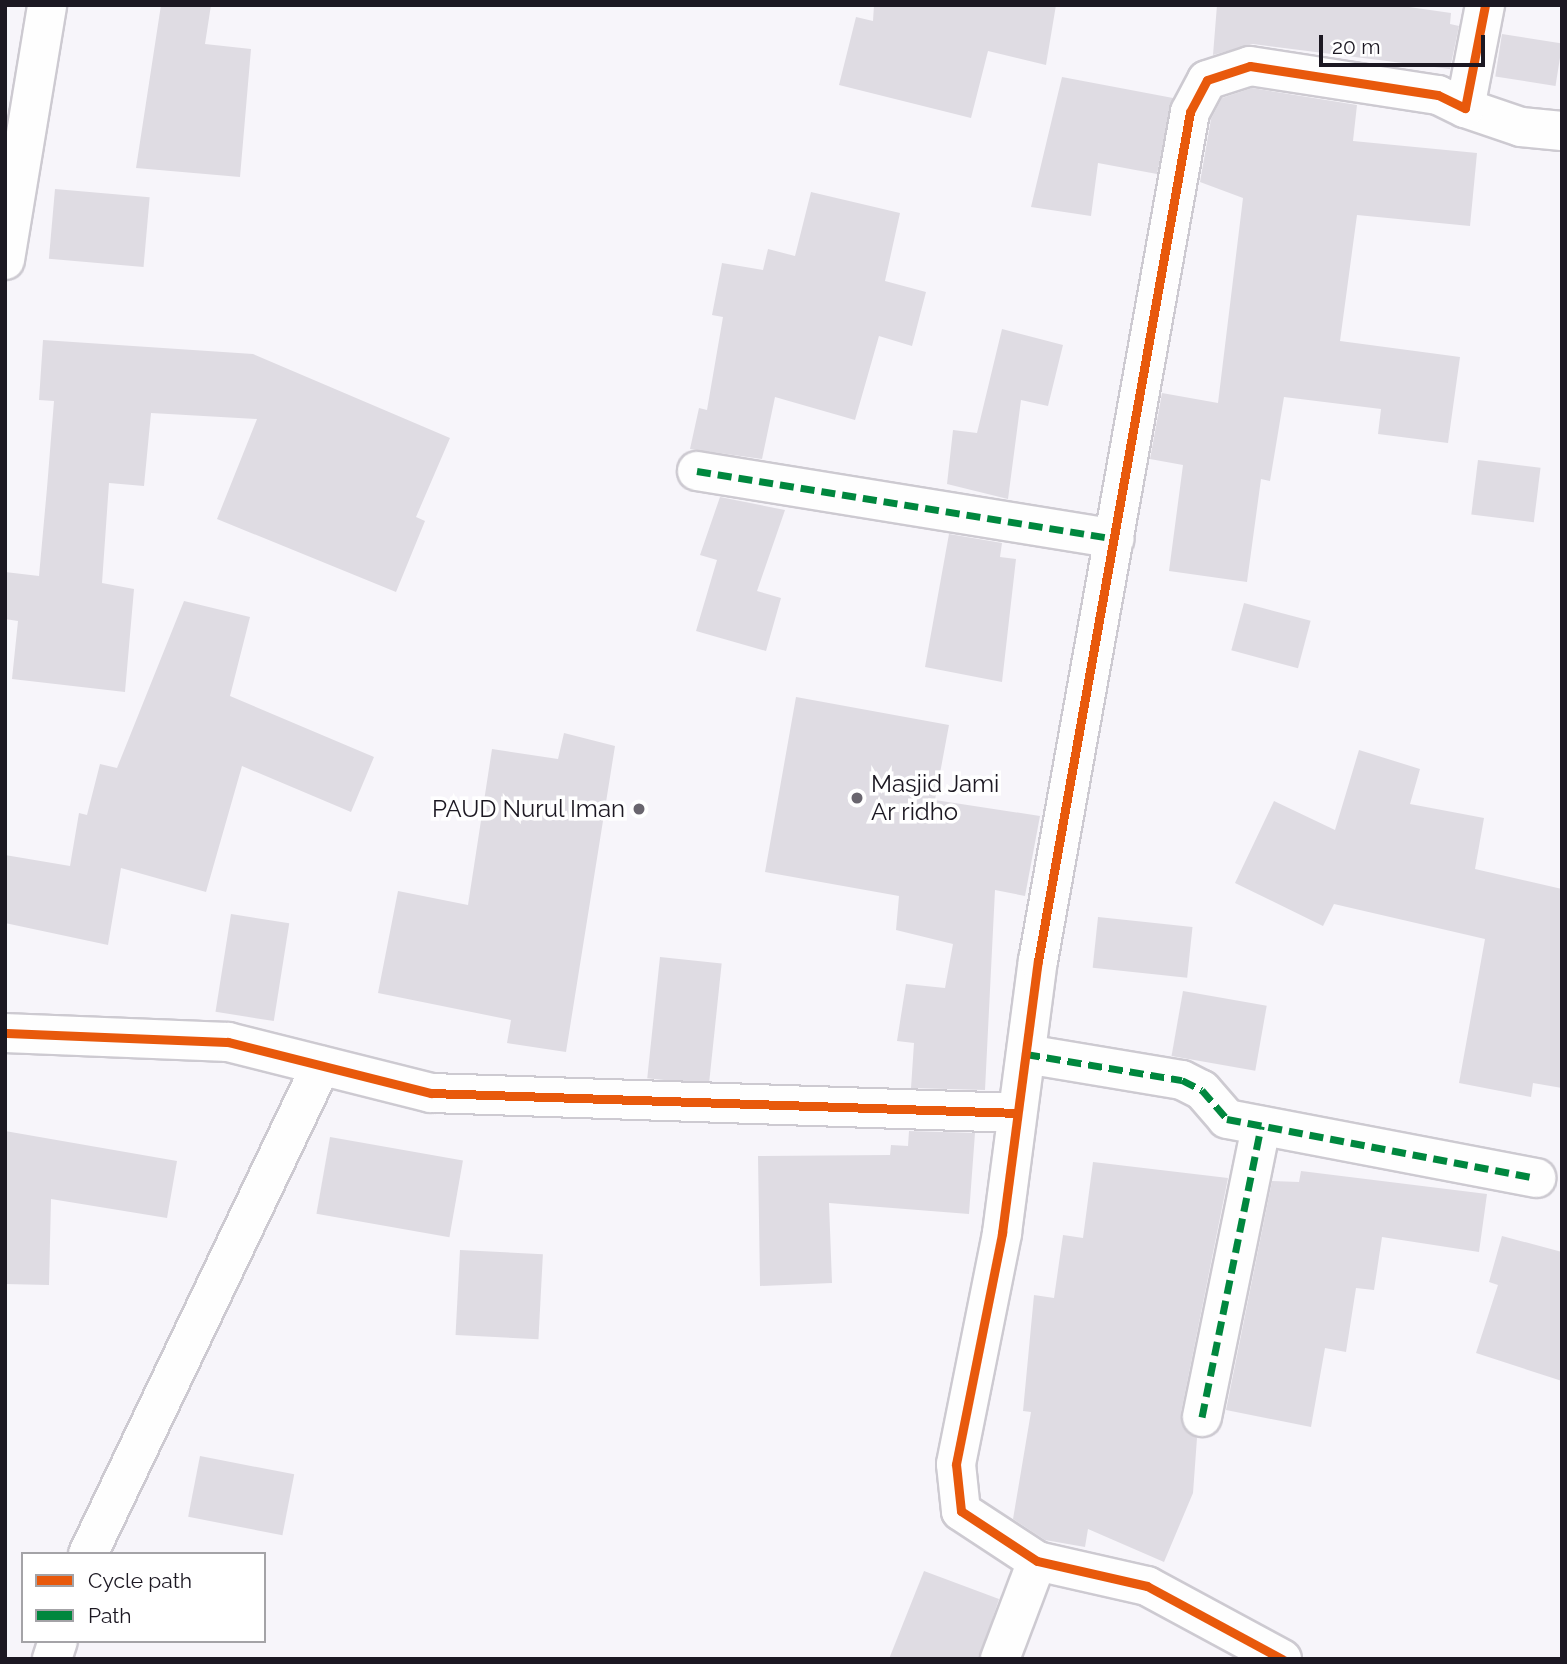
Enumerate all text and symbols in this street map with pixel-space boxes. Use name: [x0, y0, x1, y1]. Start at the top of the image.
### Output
scale bar: [1322, 21, 1488, 65]
text: 20 m: [1332, 34, 1380, 59]
place label: Masjid Jami Ar ridho: [871, 770, 1000, 826]
marker: Masjid Jami Ar ridho: [849, 790, 865, 806]
place label: PAUD Nurul Iman: [431, 795, 625, 823]
marker: PAUD Nurul Iman: [631, 801, 647, 817]
legend: [21, 1552, 266, 1643]
text: Cycle path: [88, 1568, 192, 1593]
text: Path: [88, 1603, 132, 1628]

